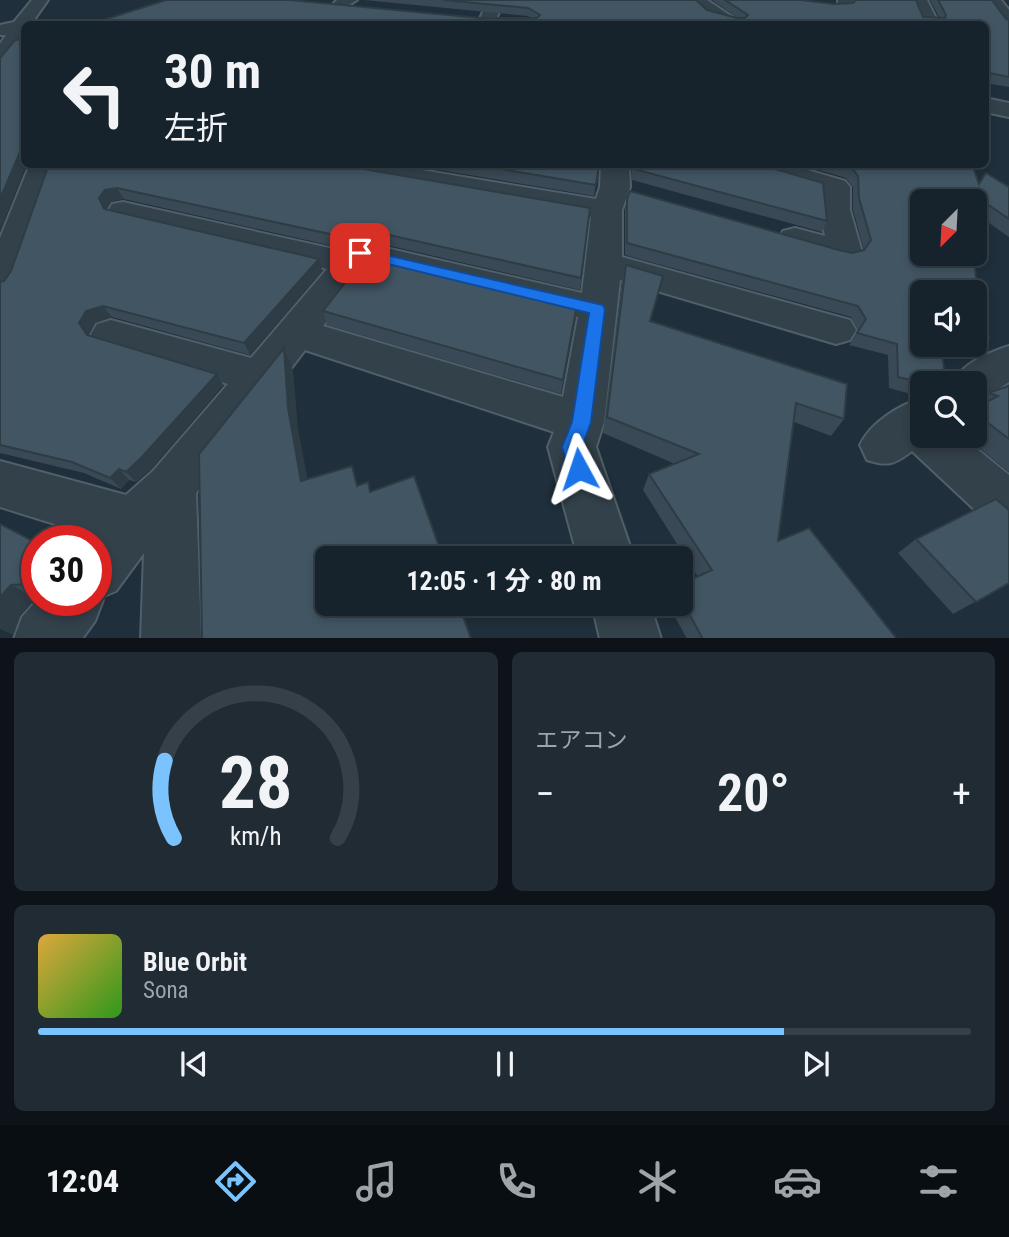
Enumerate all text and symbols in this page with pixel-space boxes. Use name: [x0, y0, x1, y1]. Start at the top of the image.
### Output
text: 30 m: [164, 43, 261, 100]
icon: left: [49, 49, 140, 140]
text: 左折: [164, 109, 228, 147]
north arrow: [910, 189, 987, 266]
map controls: [910, 189, 987, 448]
pin: [330, 223, 390, 283]
icon: arrive: [341, 234, 379, 272]
button: sound: [910, 280, 987, 357]
button: search: [910, 371, 987, 448]
position arrow: [542, 432, 616, 506]
speed limit sign: 30: [21, 525, 112, 616]
text: 12:05 · 1 分 · 80 m: [406, 566, 602, 596]
text: エアコン: [536, 727, 628, 754]
text: 28: [219, 740, 293, 826]
text: 20°: [717, 763, 790, 824]
text: −: [536, 772, 555, 816]
text: +: [952, 772, 971, 816]
text: km/h: [230, 821, 281, 850]
text: Blue Orbit: [143, 947, 247, 977]
text: Sona: [143, 977, 189, 1004]
icon: previous: [175, 1045, 213, 1083]
icon: pause: [486, 1045, 524, 1083]
icon: next: [797, 1045, 835, 1083]
icon: directions: [211, 1157, 260, 1206]
icon: music: [352, 1157, 401, 1206]
icon: phone: [492, 1157, 541, 1206]
icon: climate: [633, 1157, 682, 1206]
icon: car: [773, 1157, 822, 1206]
icon: filters: [914, 1157, 963, 1206]
text: 12:04: [46, 1162, 119, 1200]

